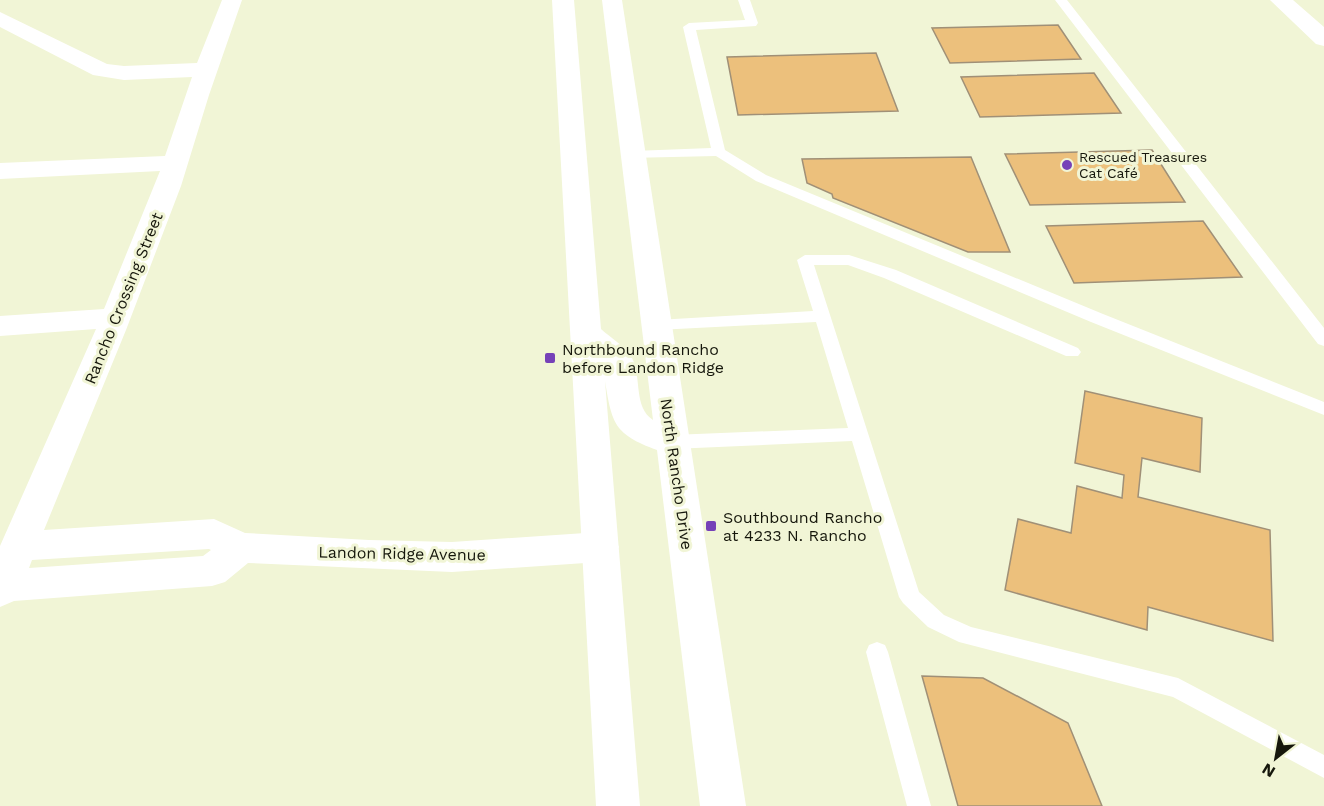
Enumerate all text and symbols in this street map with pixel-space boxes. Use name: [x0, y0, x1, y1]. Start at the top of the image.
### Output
place label: Rescued Treasures Cat Café: [1079, 149, 1207, 181]
marker: Rescued Treasures Cat Café: [1060, 158, 1074, 172]
street label: Rancho Crossing Street: [80, 209, 167, 387]
place label: Northbound Rancho before Landon Ridge: [562, 340, 724, 377]
marker: Northbound Rancho before Landon Ridge: [543, 351, 557, 365]
street label: North Rancho Drive: [656, 397, 697, 551]
place label: Southbound Rancho at 4233 N. Rancho: [723, 508, 882, 545]
marker: Southbound Rancho at 4233 N. Rancho: [704, 519, 718, 533]
street label: Landon Ridge Avenue: [318, 543, 486, 564]
north arrow: [1246, 728, 1306, 788]
text: N: [1259, 759, 1279, 782]

